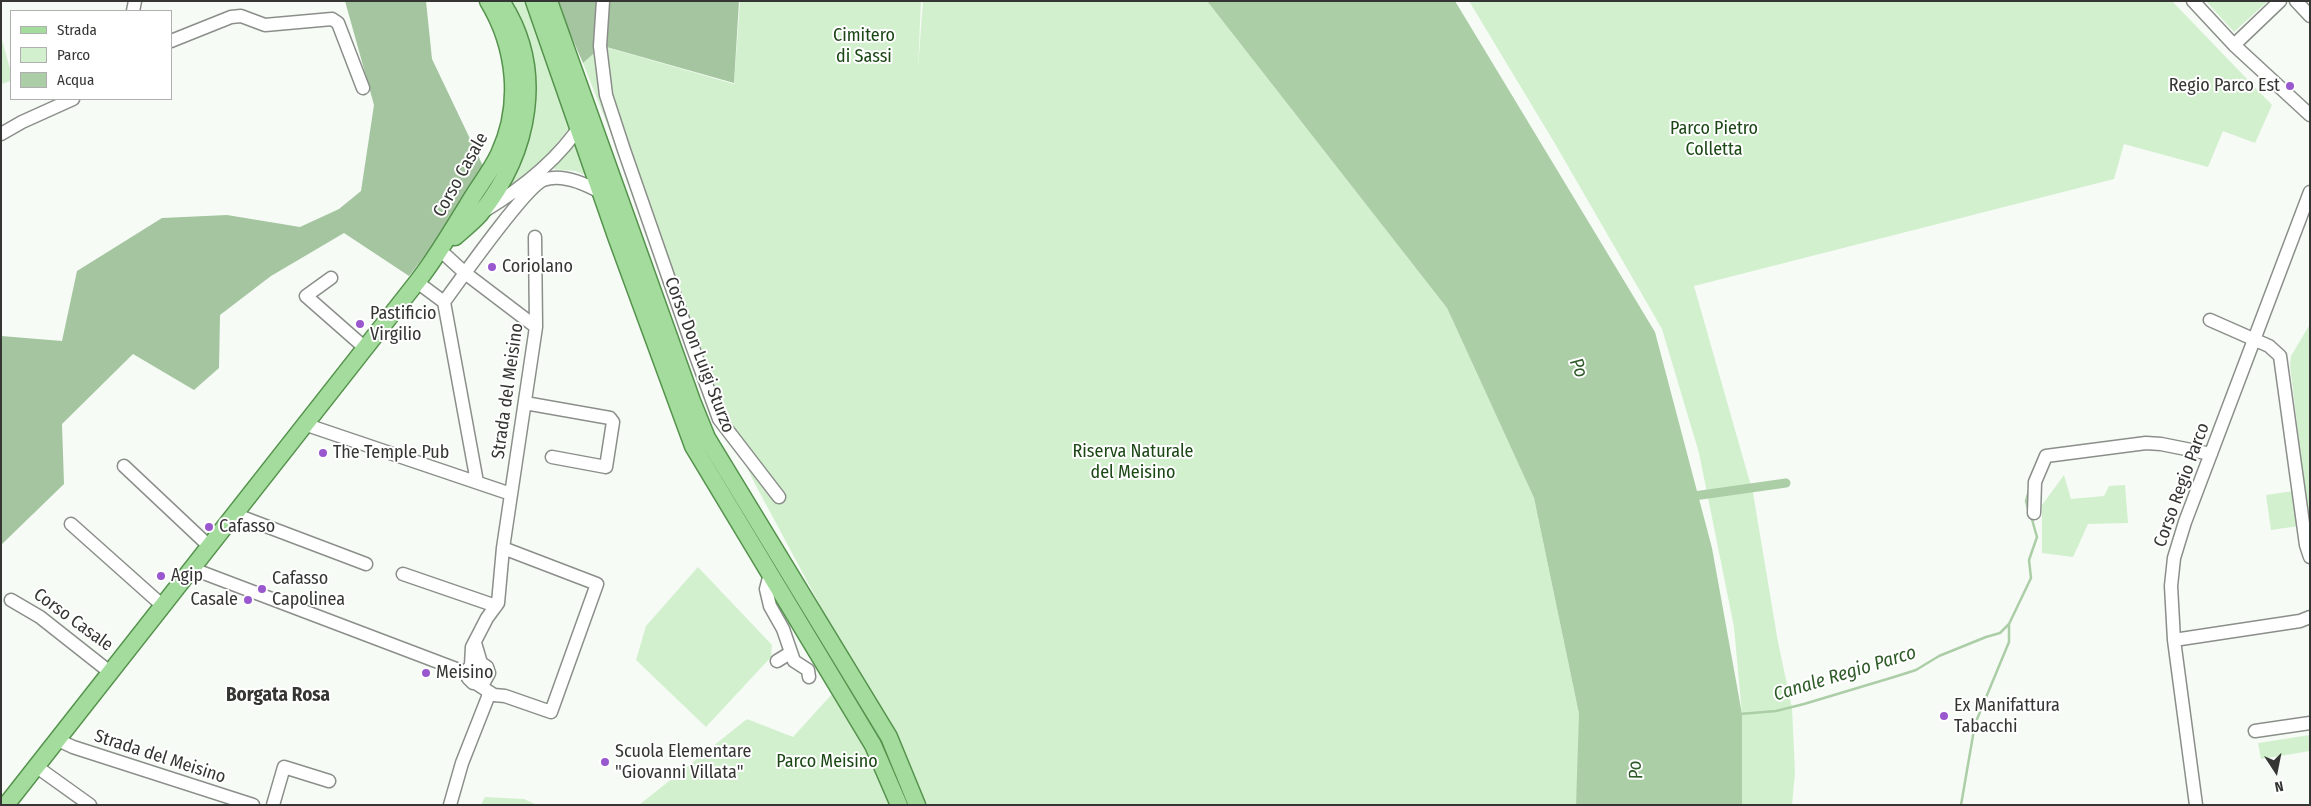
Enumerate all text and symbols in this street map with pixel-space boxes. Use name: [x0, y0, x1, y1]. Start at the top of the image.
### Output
legend: [10, 10, 172, 100]
text: Strada: [57, 21, 97, 39]
park label: Cimitero di Sassi: [833, 25, 895, 68]
text: Parco: [57, 46, 90, 64]
text: Acqua: [57, 71, 94, 89]
place label: Regio Parco Est: [2169, 75, 2280, 97]
marker: Regio Parco Est: [2284, 80, 2296, 92]
park label: Parco Pietro Colletta: [1670, 118, 1758, 160]
street label: Corso Casale: [429, 129, 493, 221]
place label: Coriolano: [502, 256, 573, 278]
marker: Coriolano: [486, 261, 498, 273]
street label: Corso Don Luigi Sturzo: [659, 274, 739, 436]
place label: Pastificio Virgilio: [370, 303, 436, 346]
marker: Pastificio Virgilio: [354, 318, 366, 330]
street label: Strada del Meisino: [488, 322, 528, 460]
water label: Po: [1564, 355, 1592, 381]
street label: Corso Regio Parco: [2150, 420, 2214, 550]
park label: Riserva Naturale del Meisino: [1073, 441, 1193, 484]
place label: The Temple Pub: [333, 442, 449, 464]
marker: The Temple Pub: [317, 447, 329, 459]
place label: Cafasso: [219, 516, 275, 538]
marker: Cafasso: [203, 521, 215, 533]
place label: Agip: [171, 565, 203, 587]
place label: Cafasso Capolinea: [272, 568, 345, 610]
marker: Agip: [155, 570, 167, 582]
marker: Cafasso Capolinea: [256, 583, 268, 595]
street label: Corso Casale: [29, 584, 117, 656]
place label: Casale: [191, 589, 238, 611]
marker: Casale: [242, 594, 254, 606]
water label: Canale Regio Parco: [1771, 641, 1919, 707]
place label: Meisino: [436, 662, 493, 684]
marker: Meisino: [420, 667, 432, 679]
district label: Borgata Rosa: [226, 685, 330, 707]
place label: Ex Manifattura Tabacchi: [1954, 695, 2060, 738]
marker: Ex Manifattura Tabacchi: [1938, 710, 1950, 722]
street label: Strada del Meisino: [92, 726, 228, 788]
place label: Scuola Elementare "Giovanni Villata": [615, 741, 751, 784]
north arrow: [2251, 746, 2301, 796]
park label: Parco Meisino: [776, 751, 878, 773]
marker: Scuola Elementare "Giovanni Villata": [599, 756, 611, 768]
water label: Po: [1624, 759, 1648, 781]
text: N: [2273, 777, 2285, 795]

